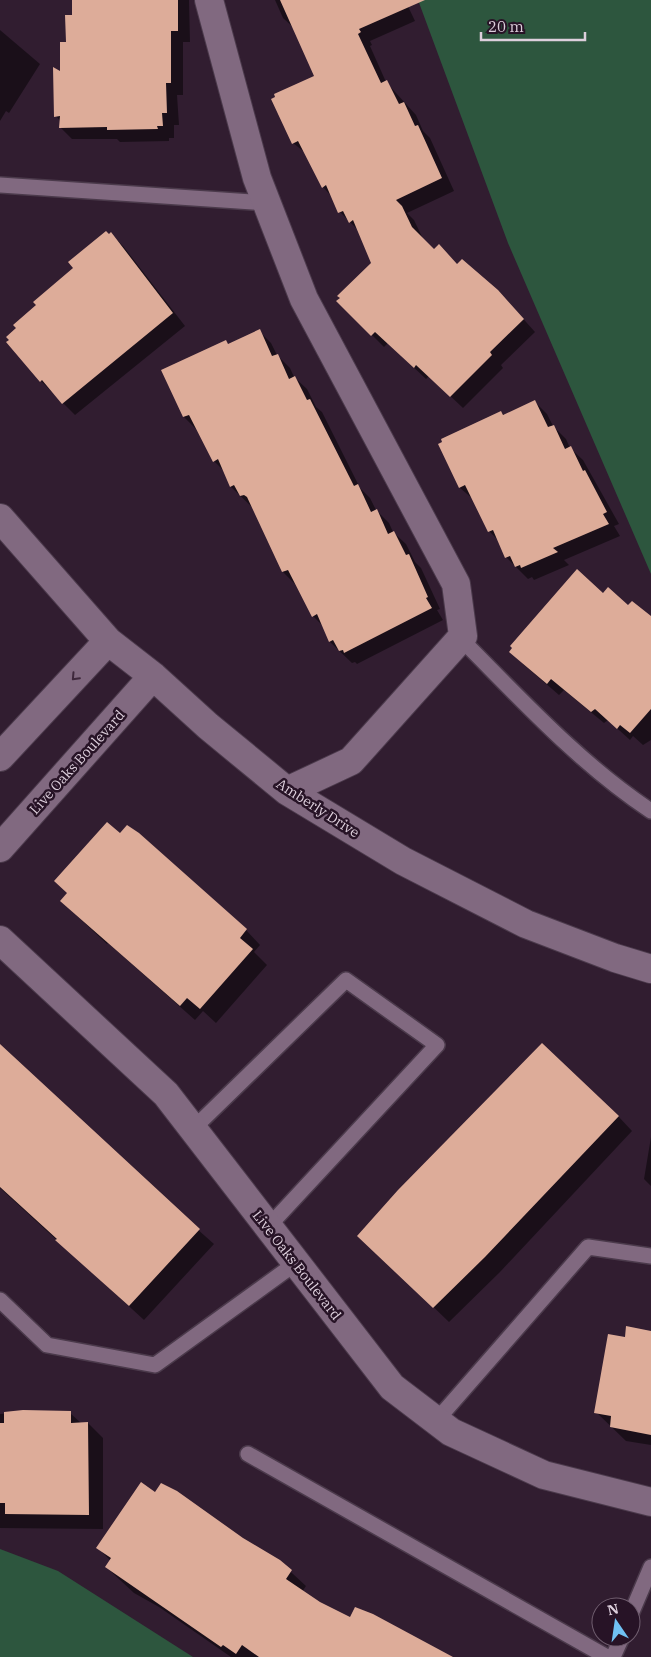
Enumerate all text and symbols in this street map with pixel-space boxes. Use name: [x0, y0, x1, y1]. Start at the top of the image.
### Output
scale bar: [481, 10, 585, 42]
text: 20 m: [488, 17, 524, 36]
one-way arrow: [72, 671, 81, 680]
street label: Live Oaks Boulevard: [25, 706, 129, 818]
street label: Amberly Drive: [273, 774, 363, 842]
street label: Live Oaks Boulevard: [249, 1207, 346, 1324]
north arrow: [591, 1597, 641, 1647]
text: N: [606, 1599, 620, 1619]

